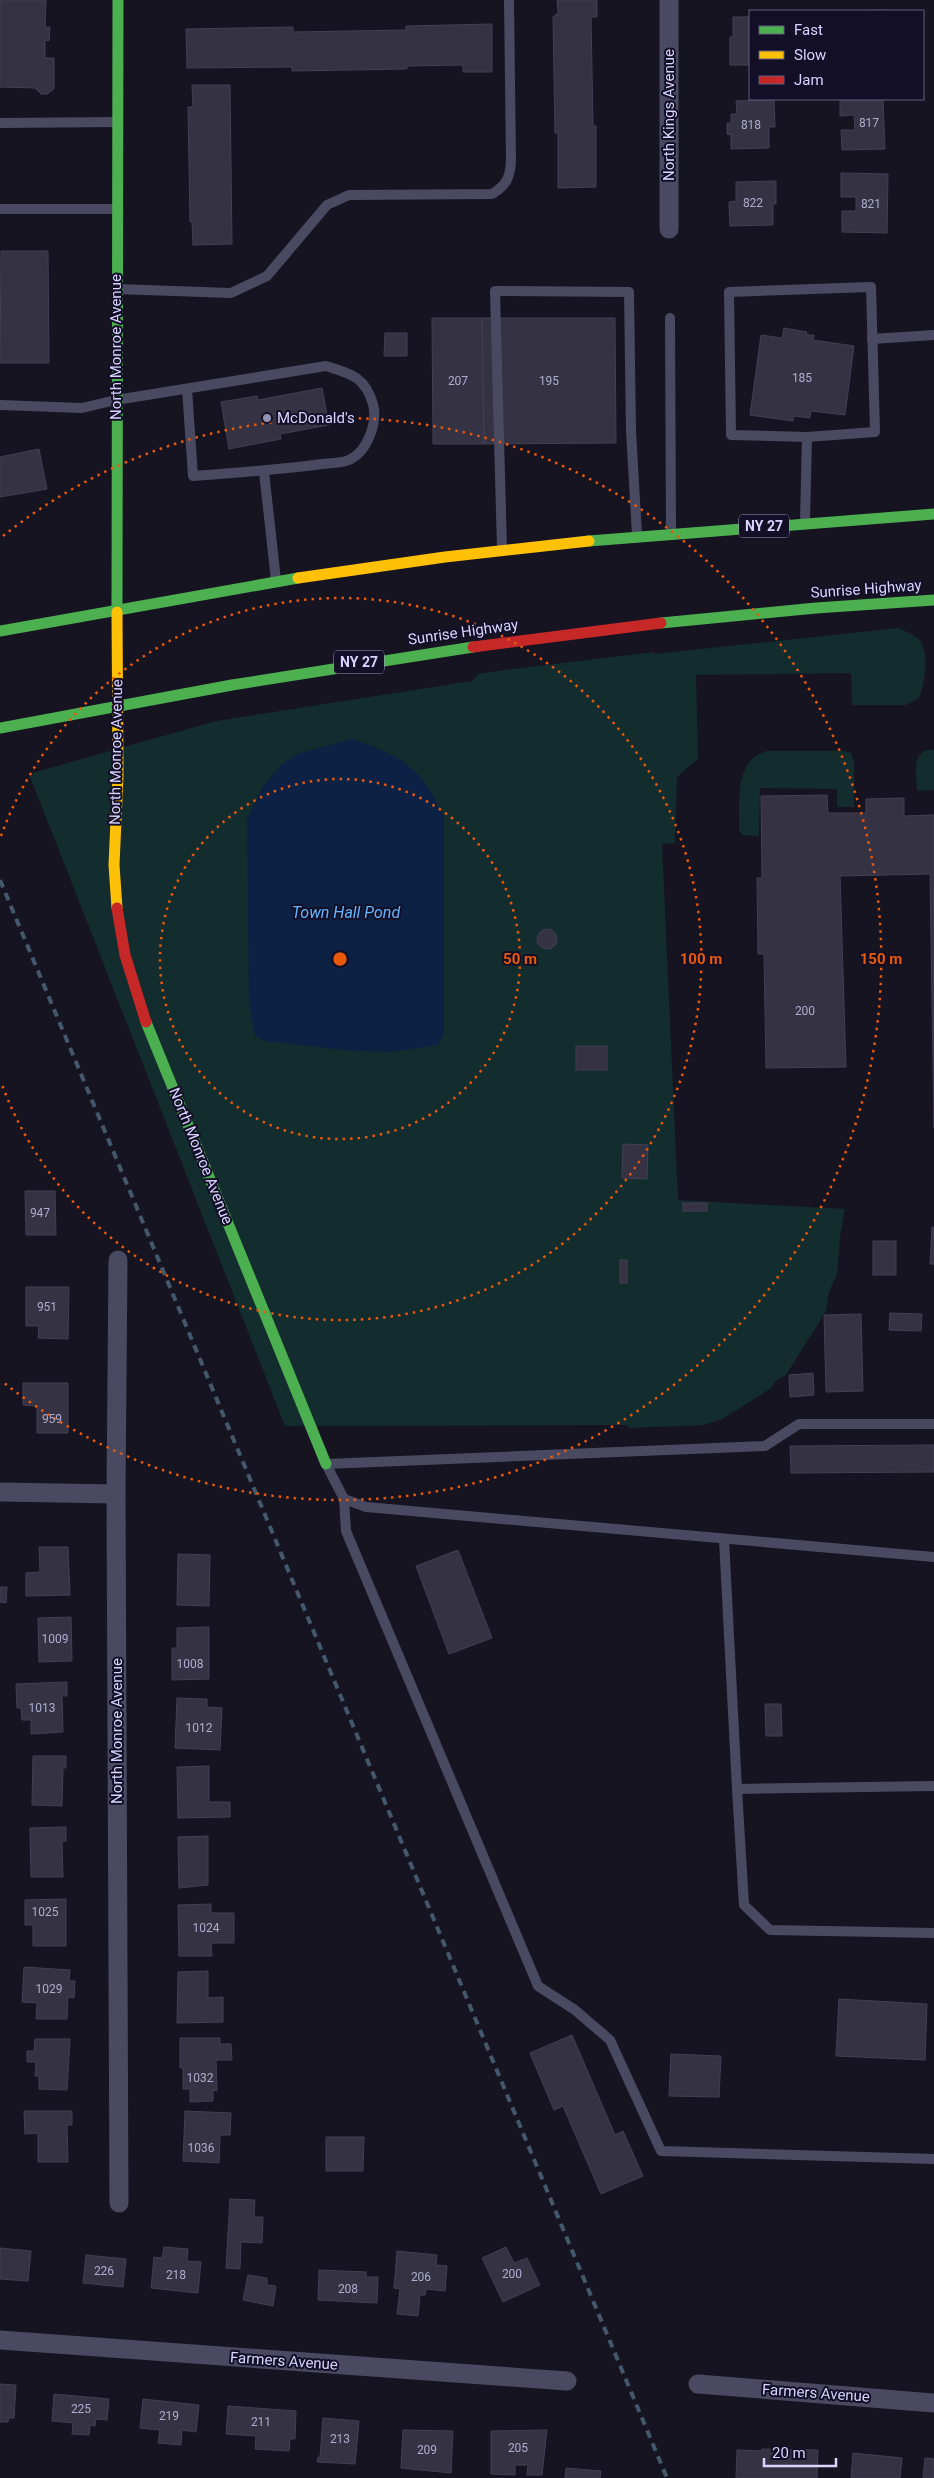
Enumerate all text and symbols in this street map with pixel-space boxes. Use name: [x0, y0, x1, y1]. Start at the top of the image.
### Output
legend: [749, 10, 924, 100]
text: Fast: [794, 21, 823, 39]
text: Slow: [794, 46, 826, 64]
street label: North Kings Avenue: [660, 49, 678, 181]
text: Jam: [794, 71, 824, 89]
house number: 817: [859, 116, 879, 130]
house number: 818: [741, 118, 761, 132]
house number: 822: [743, 196, 763, 210]
house number: 821: [861, 197, 881, 211]
street label: North Monroe Avenue: [107, 274, 125, 420]
house number: 185: [792, 371, 812, 385]
house number: 207: [448, 374, 468, 388]
house number: 195: [539, 374, 559, 388]
place label: McDonald's: [277, 409, 355, 427]
marker: McDonald's: [261, 412, 273, 424]
road number: NY 27: [739, 514, 789, 538]
street label: Sunrise Highway: [810, 576, 922, 602]
street label: Sunrise Highway: [407, 615, 519, 649]
road number: NY 27: [334, 650, 384, 674]
street label: North Monroe Avenue: [106, 679, 126, 825]
water label: Town Hall Pond: [292, 903, 400, 922]
centre of rings: [331, 950, 349, 968]
text: 50 m: [503, 950, 537, 968]
text: 100 m: [680, 950, 722, 968]
text: 150 m: [860, 950, 902, 968]
house number: 200: [795, 1004, 815, 1018]
street label: North Monroe Avenue: [165, 1085, 237, 1227]
house number: 947: [30, 1206, 50, 1220]
house number: 951: [37, 1300, 57, 1314]
house number: 959: [42, 1412, 62, 1426]
house number: 1009: [42, 1632, 68, 1646]
house number: 1008: [177, 1657, 204, 1671]
street label: North Monroe Avenue: [108, 1658, 126, 1804]
house number: 1013: [29, 1701, 55, 1715]
house number: 1012: [186, 1721, 213, 1735]
house number: 1025: [32, 1905, 59, 1919]
house number: 1024: [193, 1921, 220, 1935]
house number: 1029: [36, 1982, 62, 1996]
house number: 1032: [187, 2071, 214, 2085]
house number: 1036: [188, 2141, 215, 2155]
house number: 226: [94, 2264, 114, 2278]
house number: 200: [502, 2267, 522, 2281]
house number: 218: [166, 2268, 186, 2282]
house number: 206: [411, 2270, 431, 2284]
house number: 208: [338, 2282, 358, 2296]
street label: Farmers Avenue: [230, 2348, 339, 2374]
street label: Farmers Avenue: [762, 2380, 871, 2406]
house number: 225: [71, 2402, 91, 2416]
house number: 219: [159, 2409, 179, 2423]
house number: 211: [251, 2415, 271, 2429]
house number: 213: [330, 2432, 350, 2446]
scale bar: [764, 2436, 836, 2468]
house number: 205: [508, 2441, 528, 2455]
house number: 209: [417, 2443, 437, 2457]
text: 20 m: [772, 2444, 806, 2462]

